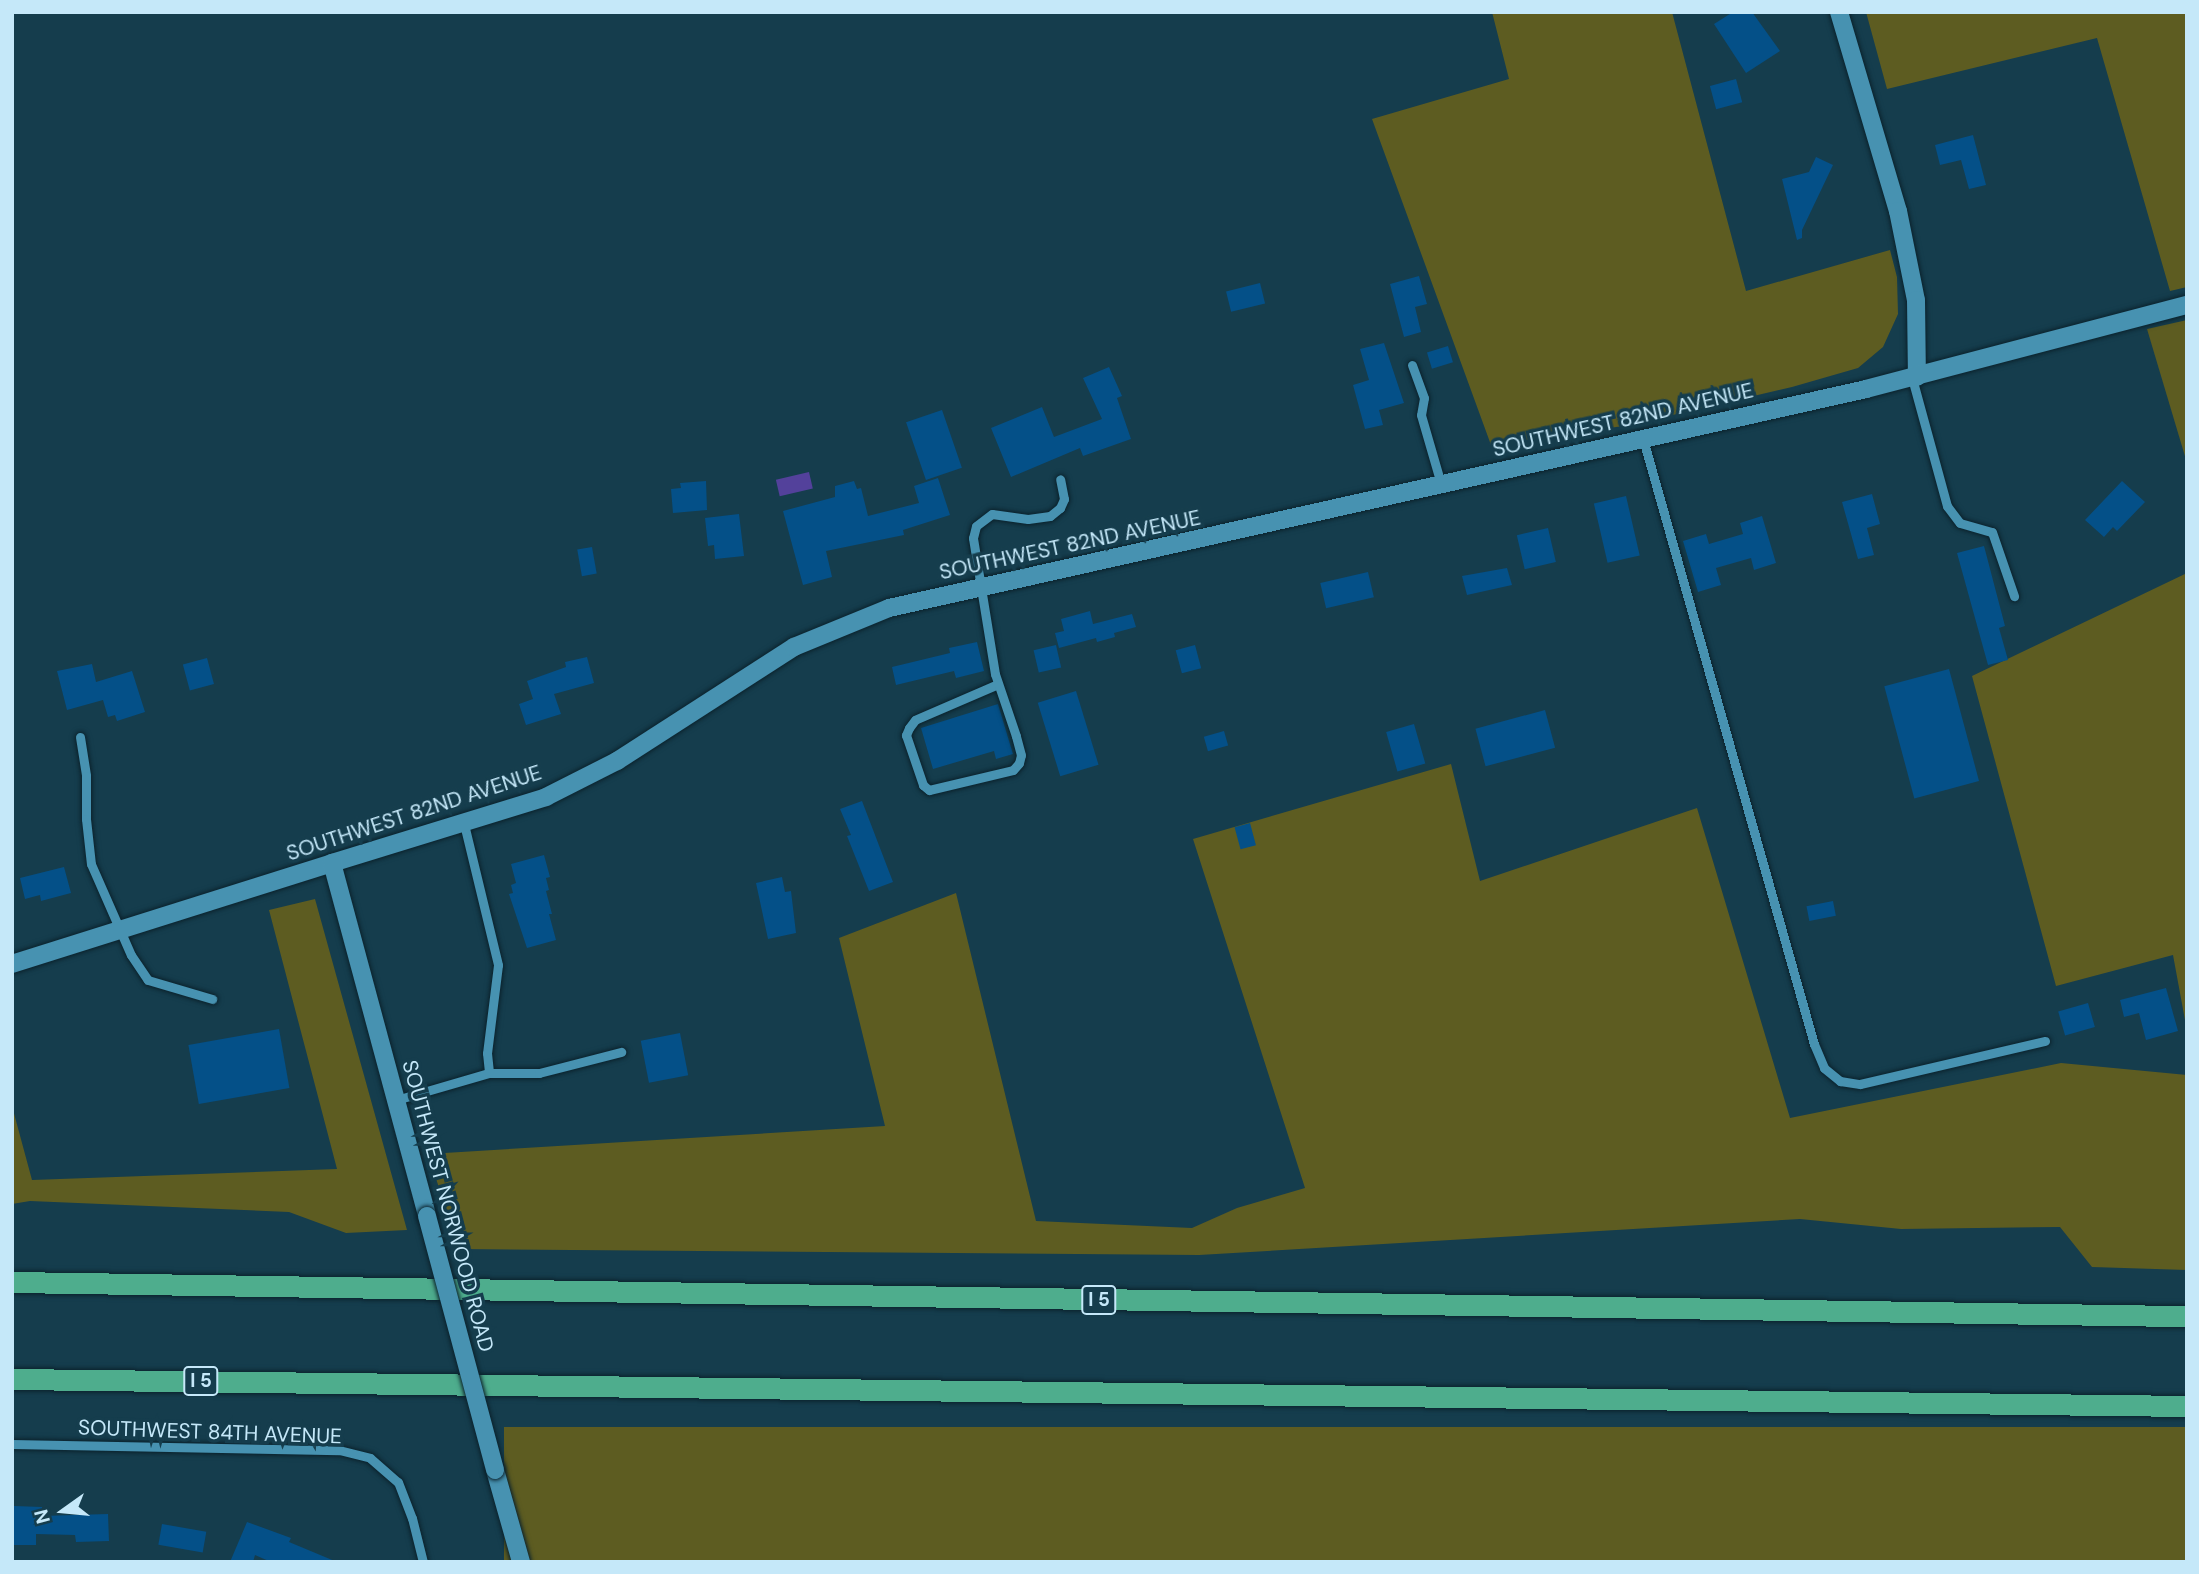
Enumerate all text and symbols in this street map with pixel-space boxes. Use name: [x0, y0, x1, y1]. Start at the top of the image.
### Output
street label: SOUTHWEST 82ND AVENUE: [1490, 378, 1756, 462]
street label: SOUTHWEST 82ND AVENUE: [937, 505, 1203, 585]
street label: SOUTHWEST 82ND AVENUE: [283, 760, 545, 866]
street label: SOUTHWEST NORWOOD ROAD: [397, 1057, 499, 1355]
road number: I 5: [1080, 1284, 1118, 1316]
road number: I 5: [182, 1366, 220, 1396]
street label: SOUTHWEST 84TH AVENUE: [78, 1415, 342, 1449]
north arrow: [28, 1476, 98, 1546]
text: N: [28, 1507, 56, 1527]

